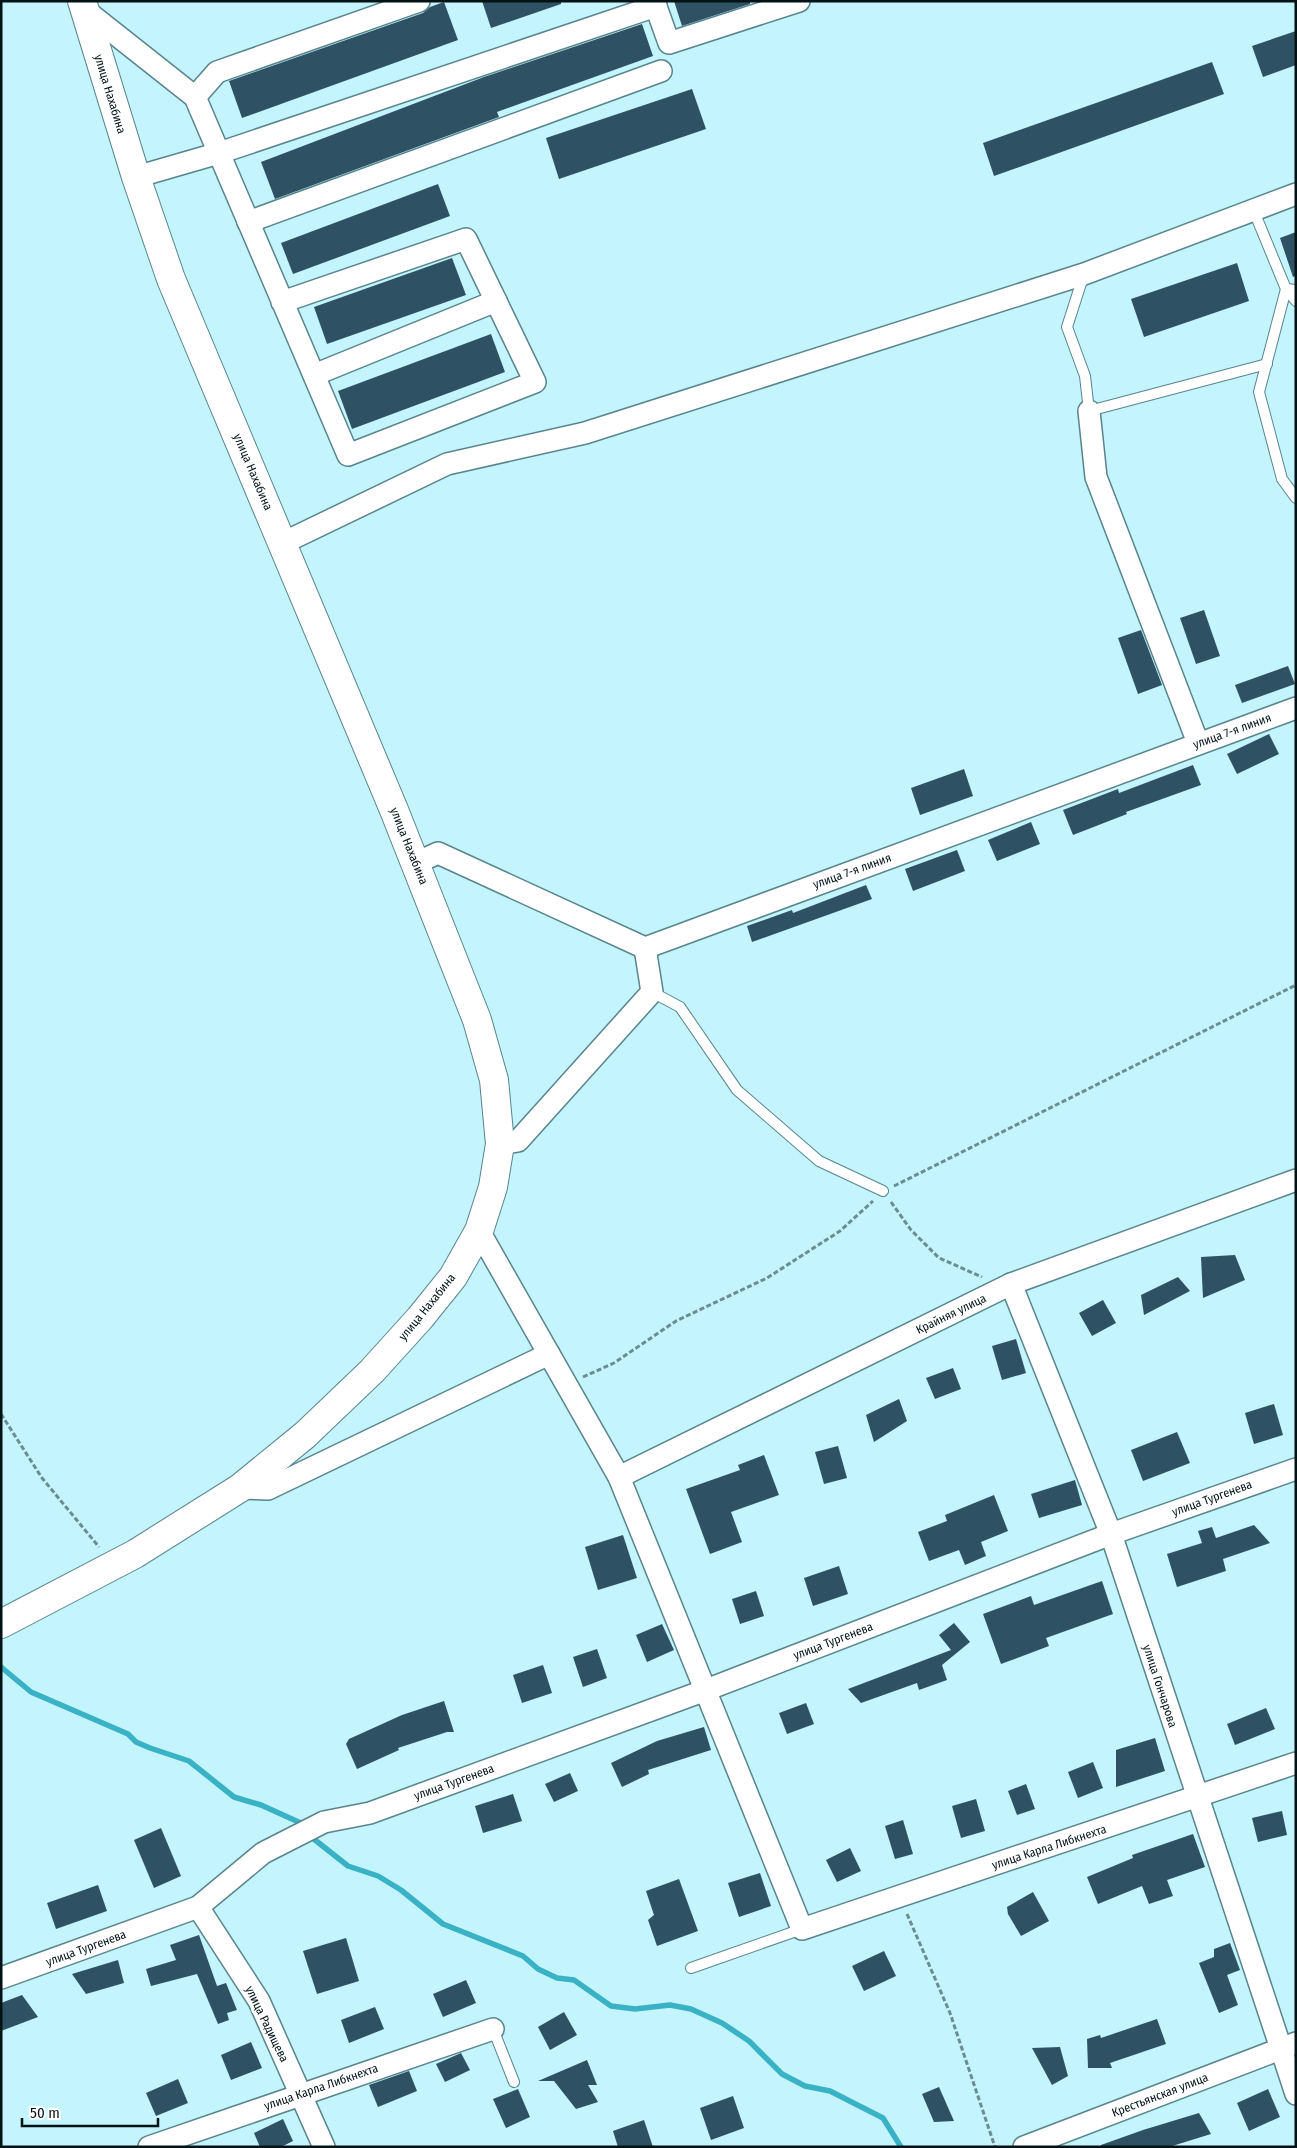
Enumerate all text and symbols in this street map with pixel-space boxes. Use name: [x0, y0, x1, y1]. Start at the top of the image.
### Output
street label: улица Нахабина: [91, 53, 129, 135]
street label: улица Нахабина: [231, 432, 275, 513]
street label: улица 7-я линия: [1191, 710, 1273, 752]
street label: улица Нахабина: [387, 805, 431, 887]
street label: улица 7-я линия: [811, 850, 893, 892]
street label: улица Нахабина: [396, 1271, 458, 1343]
street label: Крайняя улица: [914, 1291, 988, 1337]
street label: улица Тургенева: [1170, 1477, 1254, 1519]
street label: улица Тургенева: [791, 1619, 875, 1663]
street label: улица Гончарова: [1140, 1643, 1180, 1729]
street label: улица Тургенева: [412, 1761, 496, 1803]
street label: улица Карла Либкнехта: [990, 1822, 1108, 1872]
street label: улица Тургенева: [44, 1927, 128, 1969]
street label: улица Радищева: [242, 1984, 292, 2065]
street label: улица Карла Либкнехта: [262, 2061, 380, 2113]
street label: Крестьянская улица: [1110, 2070, 1210, 2120]
scale bar: [22, 2096, 159, 2128]
text: 50 m: [30, 2104, 60, 2122]

